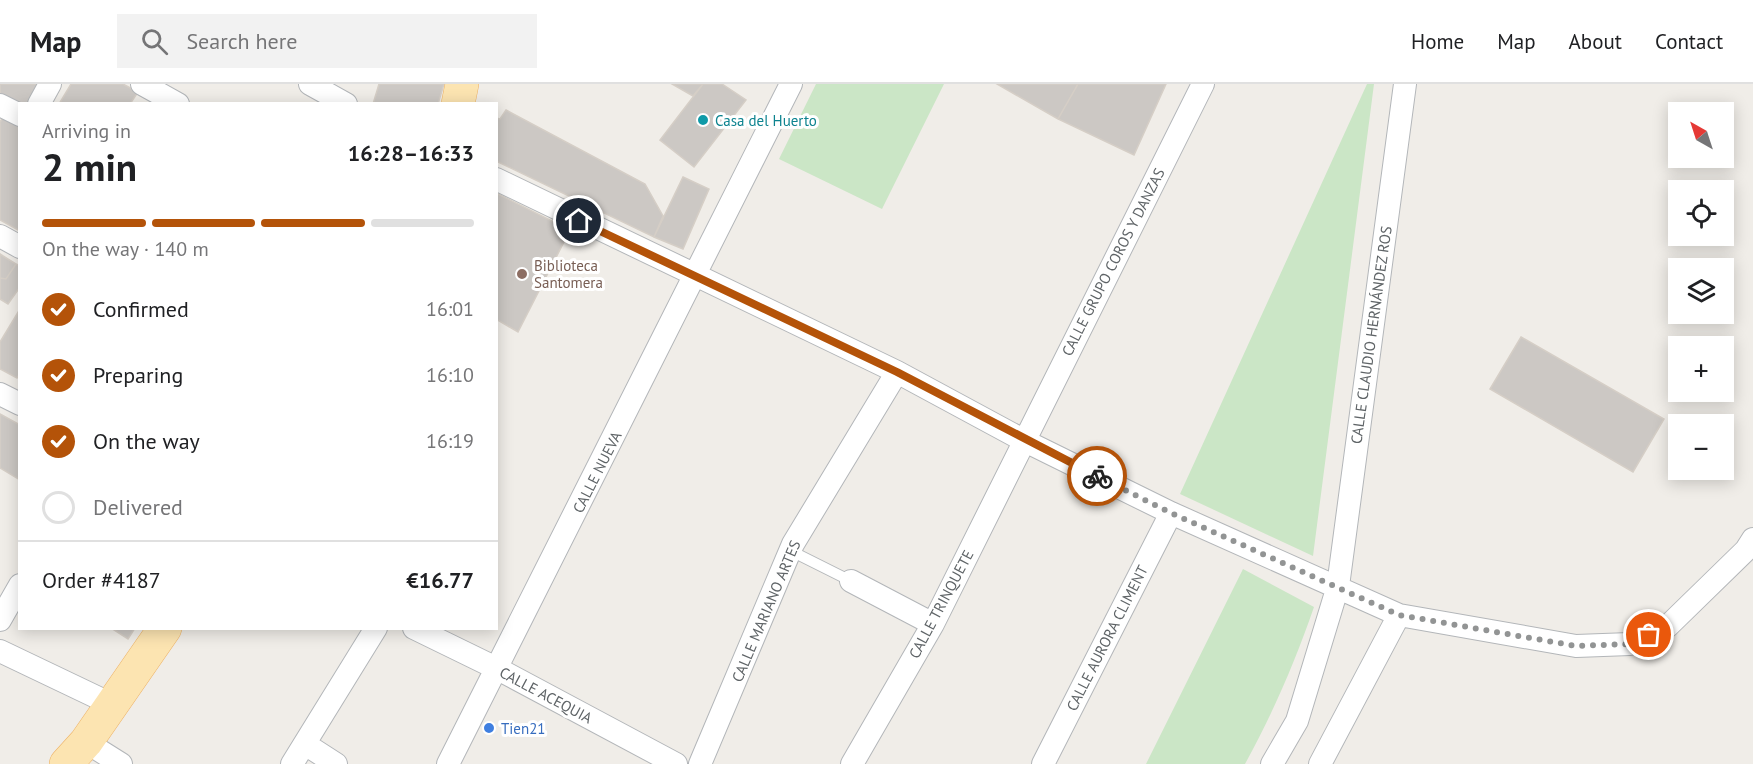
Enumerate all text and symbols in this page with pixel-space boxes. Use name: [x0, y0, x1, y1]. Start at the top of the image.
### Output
search box: [117, 14, 537, 68]
text: Map: [30, 23, 81, 60]
icon: search: [138, 25, 171, 58]
text: Search here: [186, 27, 297, 55]
text: Home: [1411, 28, 1464, 55]
text: Map: [1497, 28, 1536, 55]
text: About: [1569, 28, 1622, 55]
text: Contact: [1655, 28, 1723, 55]
north arrow: [1668, 102, 1734, 168]
map controls: [1668, 102, 1734, 480]
place label: Casa del Huerto: [715, 111, 817, 130]
marker: Casa del Huerto: [696, 113, 710, 127]
text: Arriving in: [42, 118, 131, 144]
text: 16:28–16:33: [348, 139, 474, 167]
text: 2 min: [42, 141, 137, 192]
street label: CALLE GRUPO COROS Y DANZAS: [1057, 165, 1169, 359]
button: locate: [1668, 180, 1734, 246]
pin: [553, 195, 604, 246]
icon: home: [562, 204, 595, 237]
street label: CALLE CLAUDIO HERNÁNDEZ ROS: [1346, 225, 1396, 445]
text: On the way · 140 m: [42, 236, 209, 262]
place label: Biblioteca Santomera: [534, 256, 603, 292]
button: layers: [1668, 258, 1734, 324]
marker: Biblioteca Santomera: [515, 267, 529, 281]
icon: check: [42, 293, 75, 326]
text: Confirmed: [93, 295, 189, 323]
text: 16:01: [426, 296, 474, 322]
button: +: [1668, 336, 1734, 402]
icon: check: [42, 359, 75, 392]
text: Preparing: [93, 361, 183, 389]
text: 16:10: [426, 362, 474, 388]
button: −: [1668, 414, 1734, 480]
icon: check: [42, 425, 75, 458]
text: On the way: [93, 427, 200, 455]
text: 16:19: [426, 428, 474, 454]
street label: CALLE NUEVA: [568, 428, 626, 516]
courier: [1067, 446, 1127, 506]
icon: bike: [1081, 460, 1114, 493]
text: Delivered: [93, 493, 183, 521]
street label: CALLE MARIANO ARTES: [728, 537, 804, 685]
street label: CALLE TRINQUETE: [904, 546, 978, 662]
street label: CALLE AURORA CLIMENT: [1062, 561, 1152, 714]
text: Order #4187: [42, 566, 161, 594]
text: €16.77: [406, 566, 474, 594]
pin: [1623, 609, 1674, 660]
icon: bag: [1632, 618, 1665, 651]
street label: CALLE ACEQUIA: [496, 663, 596, 727]
place label: Tien21: [501, 719, 546, 738]
marker: Tien21: [482, 721, 496, 735]

